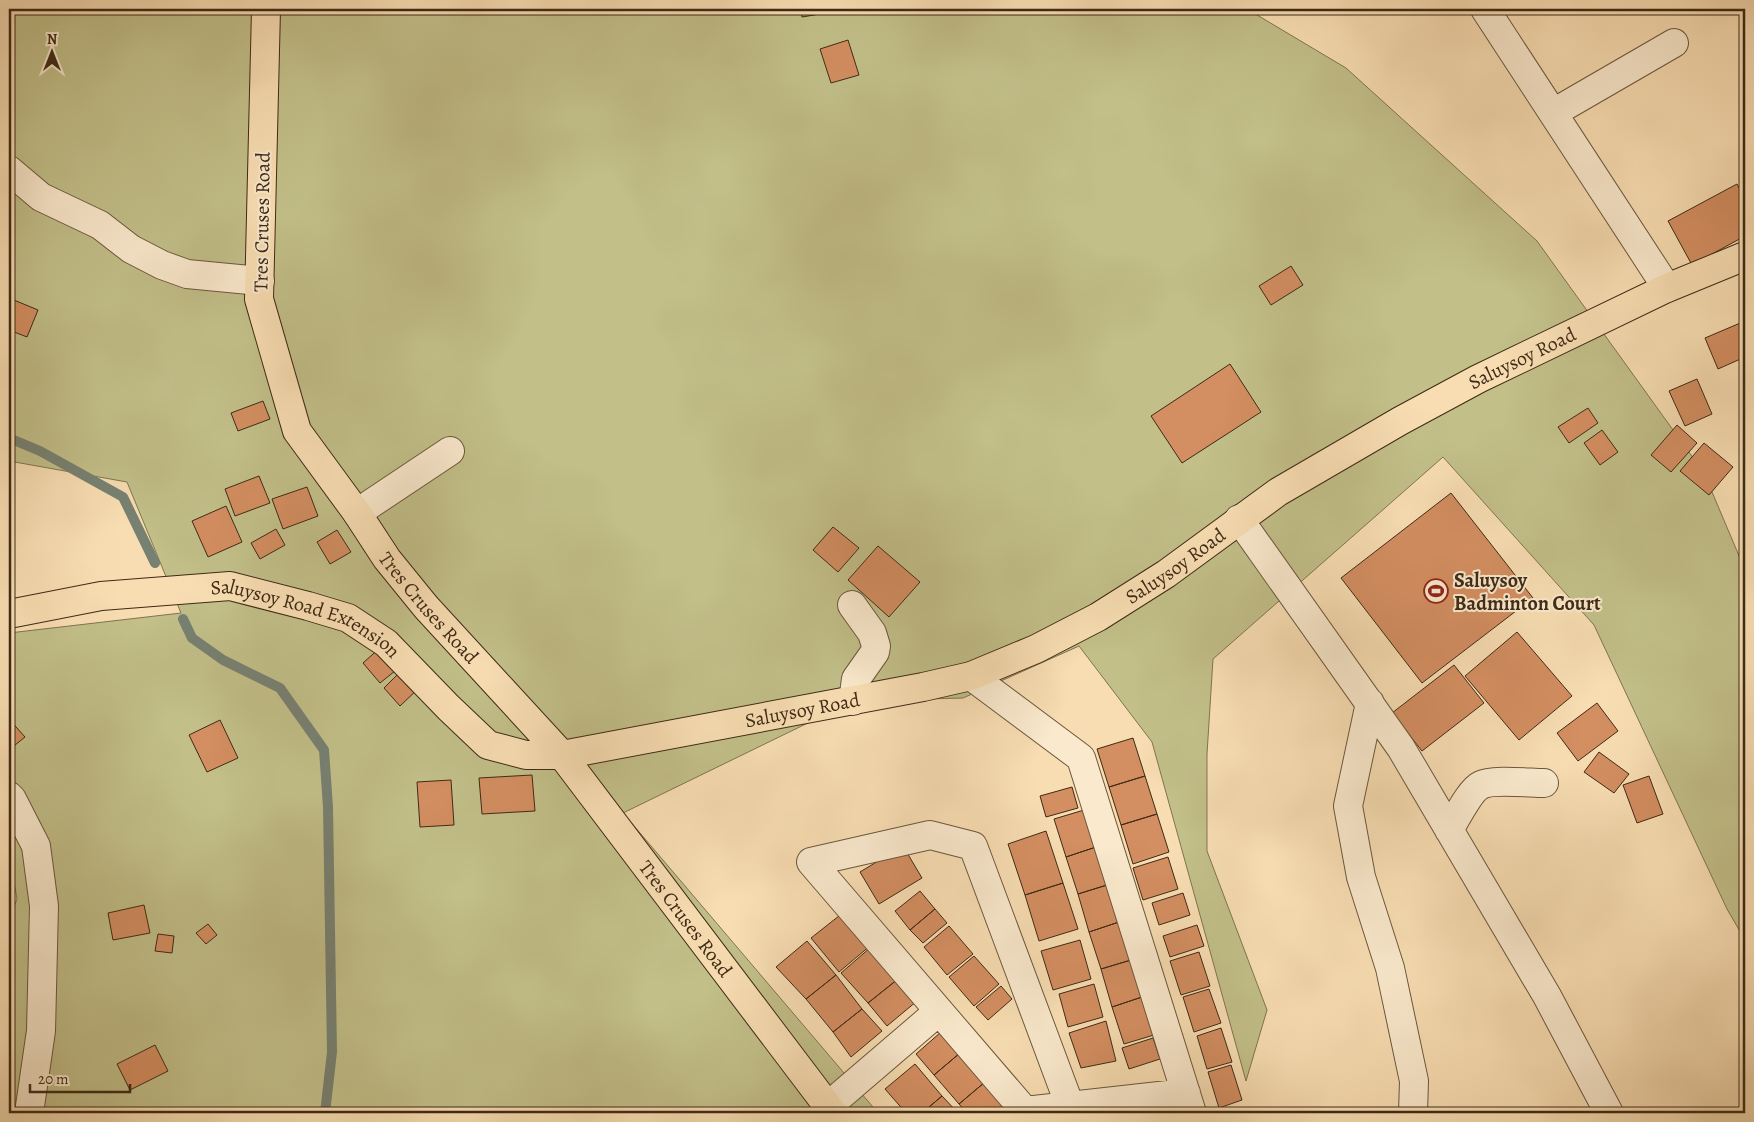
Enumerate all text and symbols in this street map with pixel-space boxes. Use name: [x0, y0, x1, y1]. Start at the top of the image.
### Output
north arrow: [28, 28, 78, 78]
text: N: [47, 30, 57, 49]
street label: Tres Cruses Road: [247, 152, 277, 292]
street label: Saluysoy Road: [1463, 320, 1580, 395]
street label: Saluysoy Road: [1120, 521, 1231, 610]
street label: Tres Cruses Road: [372, 547, 485, 670]
place label: Saluysoy Badminton Court: [1454, 567, 1601, 617]
street label: Saluysoy Road Extension: [209, 572, 407, 664]
sports icon: Saluysoy Badminton Court: [1423, 578, 1449, 604]
street label: Saluysoy Road: [743, 686, 862, 734]
street label: Tres Cruses Road: [633, 855, 739, 983]
scale bar: [30, 1062, 130, 1094]
text: 20 m: [38, 1069, 69, 1089]

